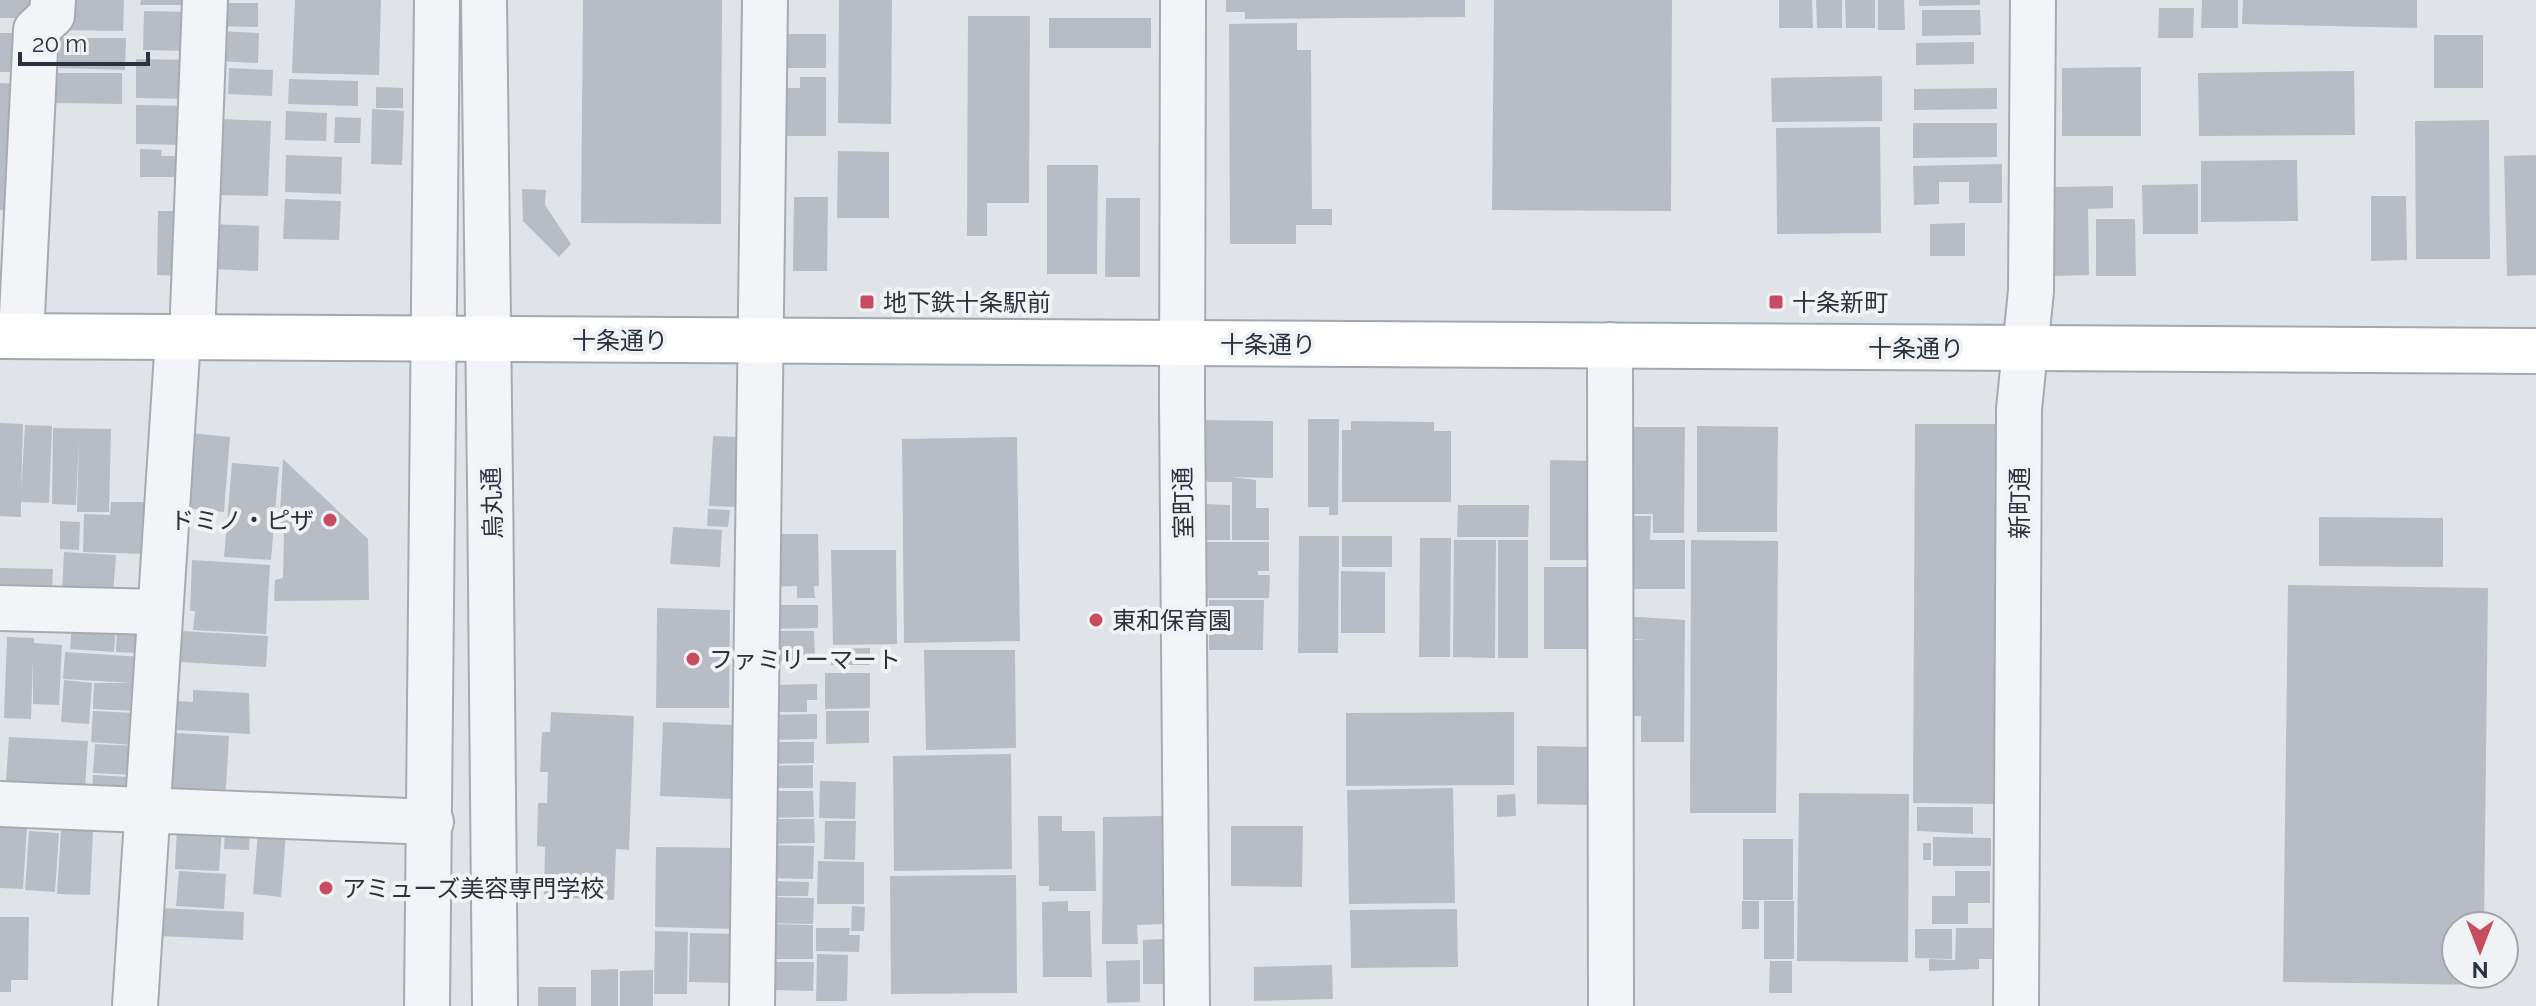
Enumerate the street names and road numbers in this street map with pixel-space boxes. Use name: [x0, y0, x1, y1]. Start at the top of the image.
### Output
street label: 十条通り: [572, 326, 668, 355]
street label: 十条通り: [1220, 330, 1316, 359]
street label: 十条通り: [1868, 334, 1964, 363]
street label: 烏丸通: [476, 467, 508, 539]
street label: 室町通: [1168, 467, 1198, 539]
street label: 新町通: [2005, 467, 2034, 539]

